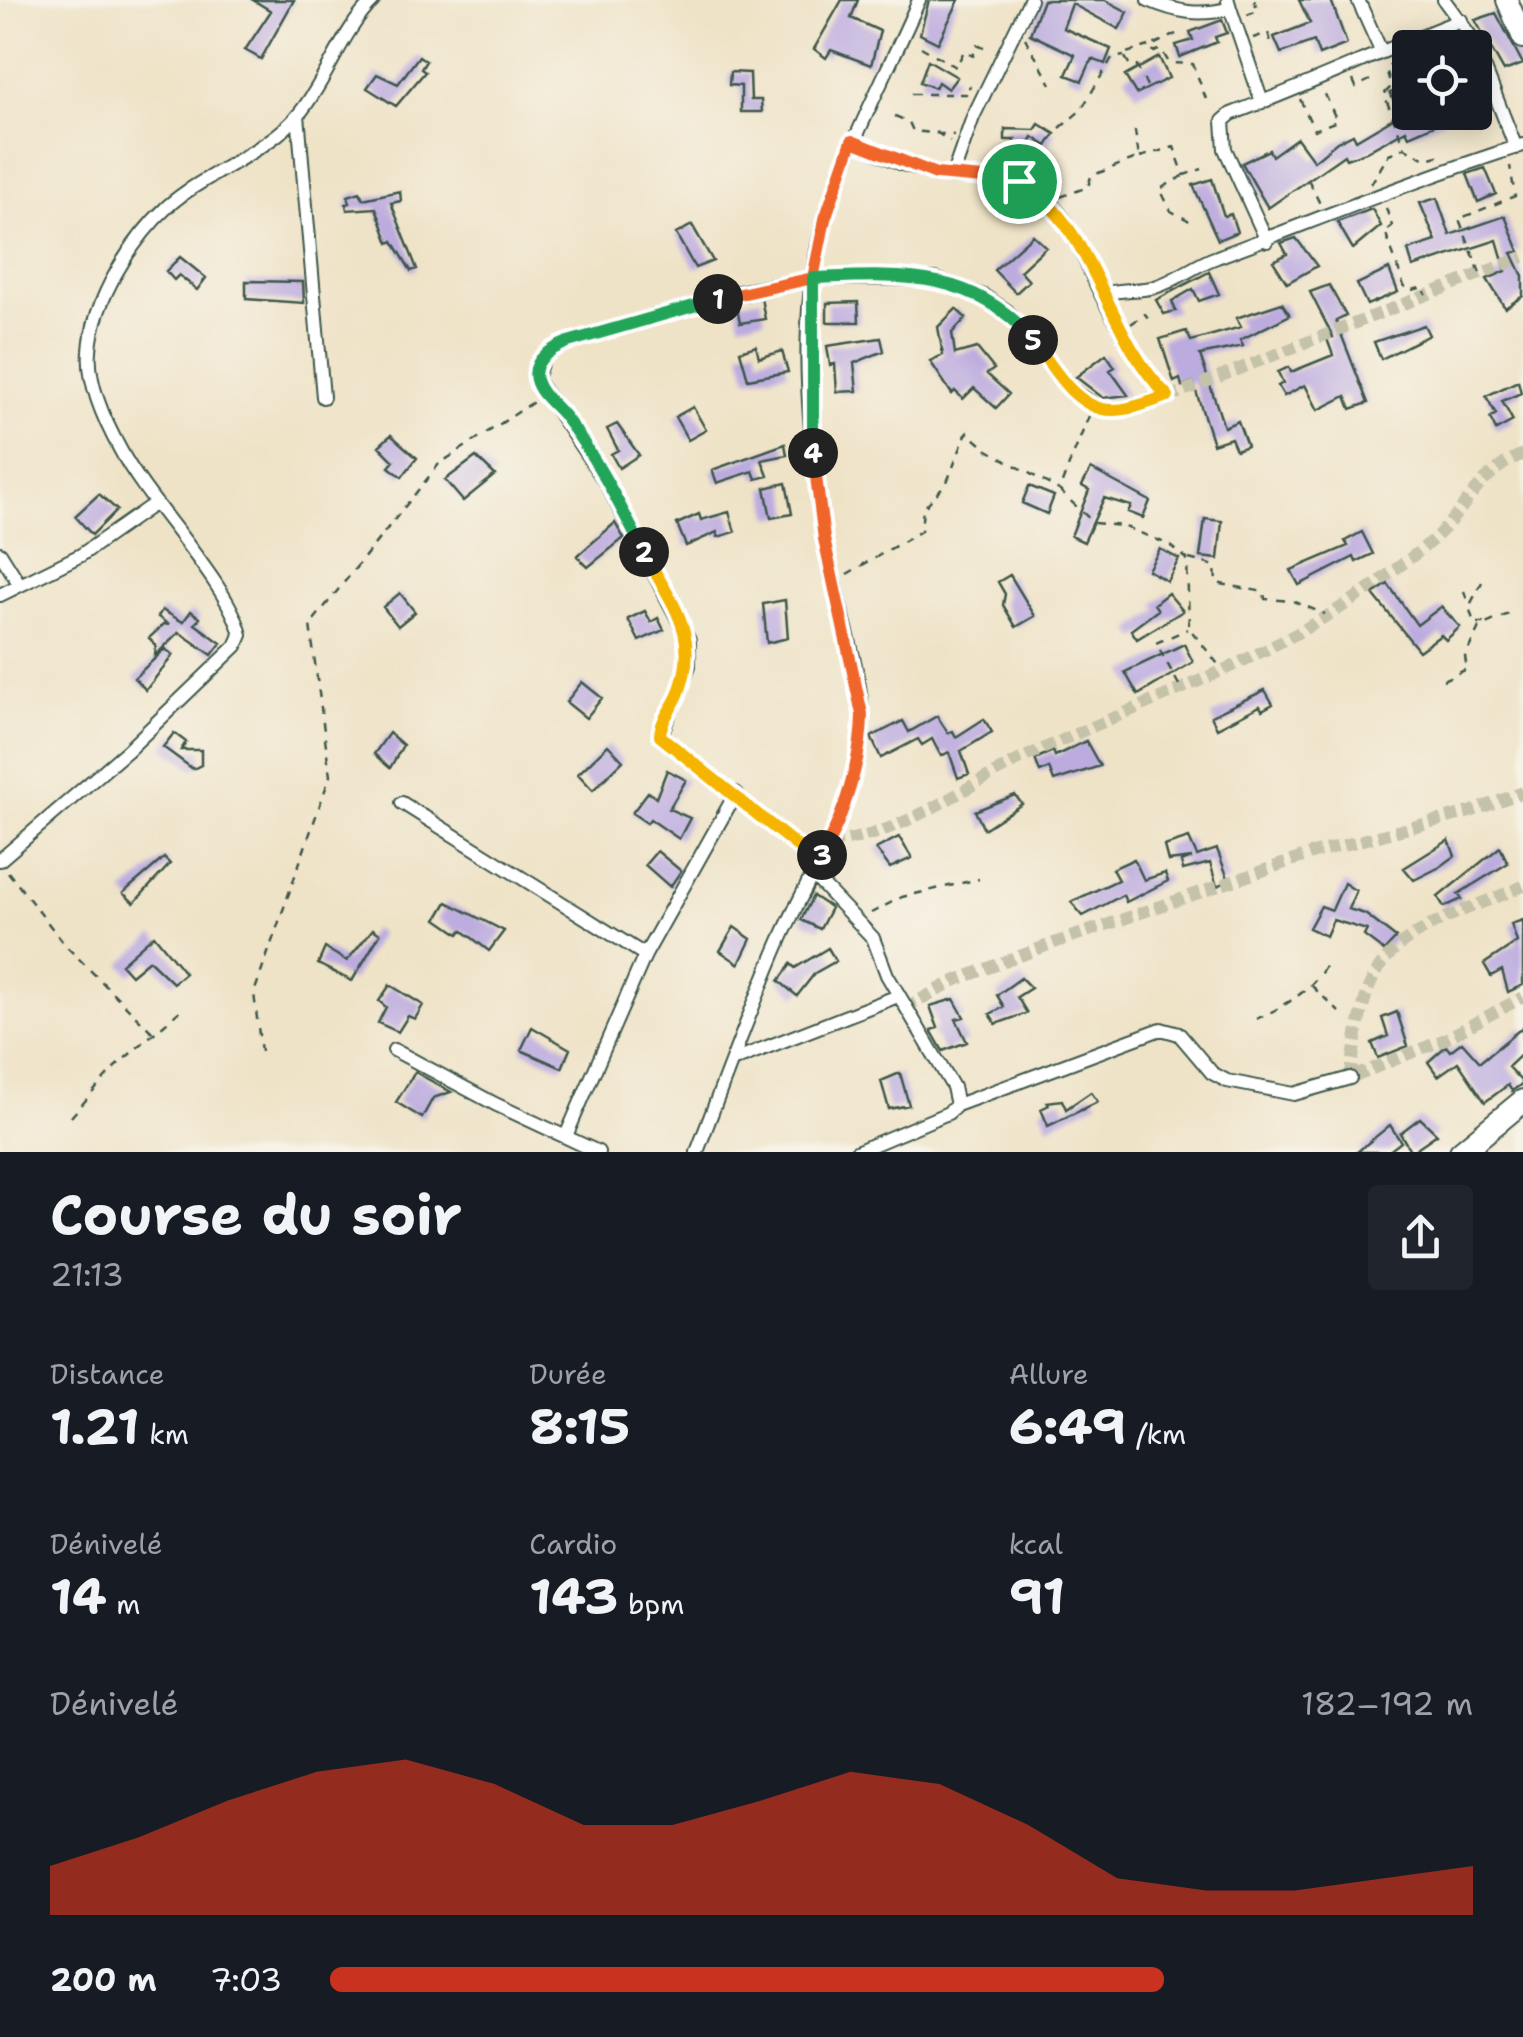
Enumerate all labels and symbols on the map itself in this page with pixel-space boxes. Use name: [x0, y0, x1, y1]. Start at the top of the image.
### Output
pin: [977, 139, 1062, 224]
pin: 1: [693, 274, 743, 324]
pin: 5: [1008, 315, 1058, 365]
pin: 4: [788, 428, 838, 478]
pin: 2: [619, 527, 669, 577]
pin: 3: [797, 830, 847, 880]

